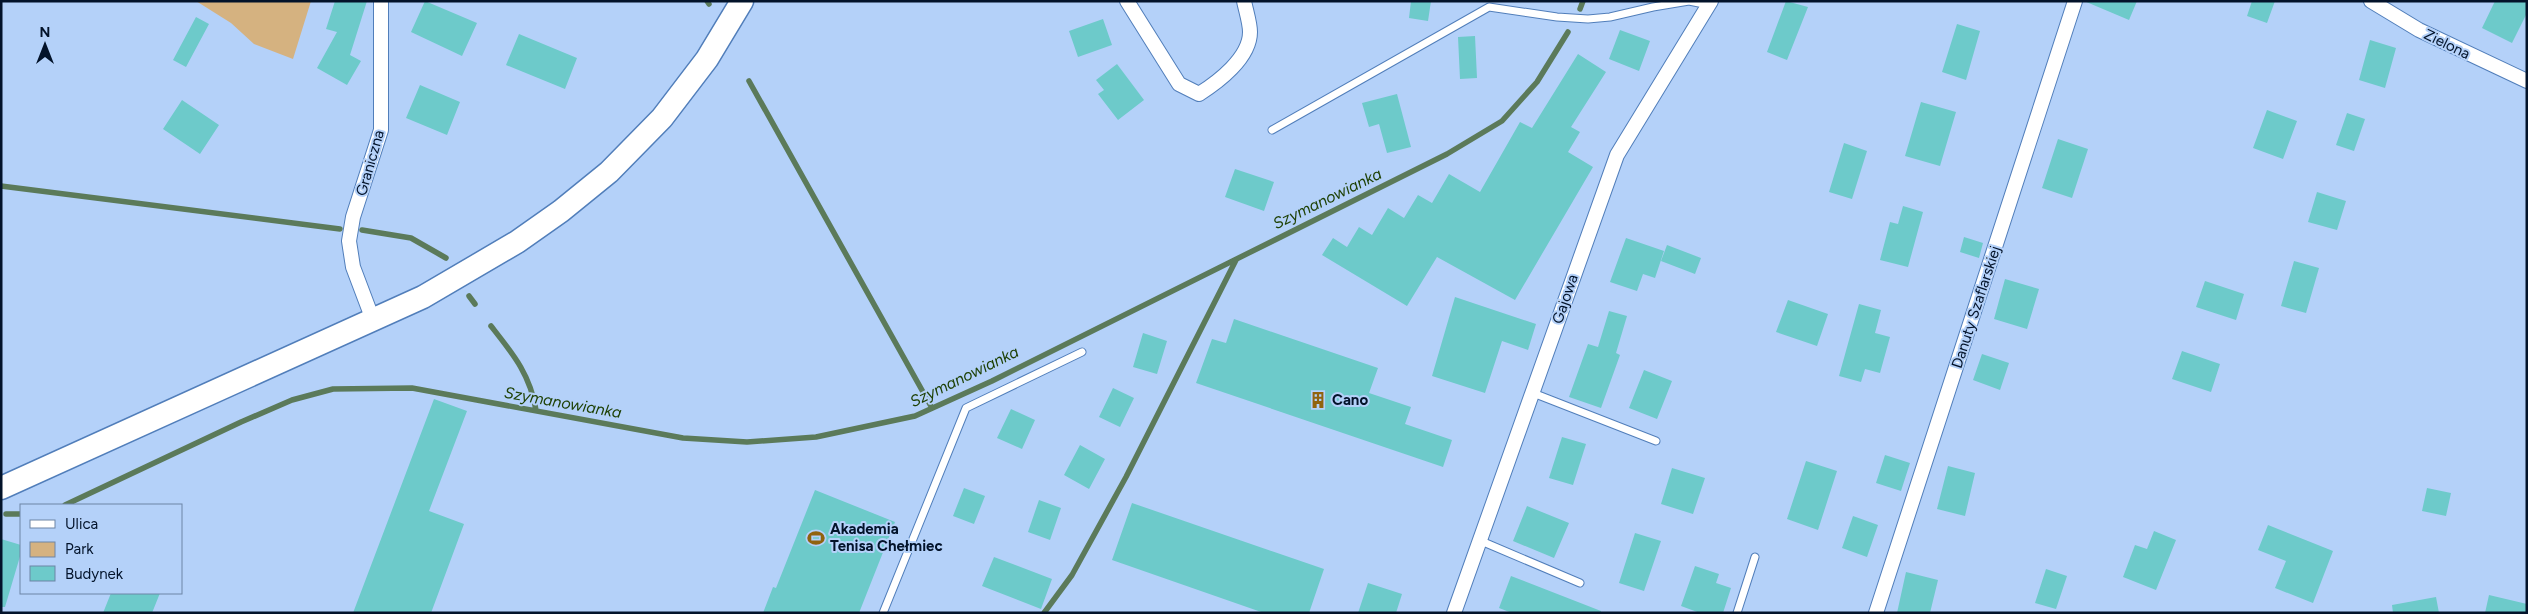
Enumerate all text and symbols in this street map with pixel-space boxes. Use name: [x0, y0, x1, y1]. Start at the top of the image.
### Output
north arrow: [20, 20, 70, 70]
text: N: [40, 24, 50, 41]
street label: Zielona: [2421, 25, 2473, 63]
street label: Graniczna: [352, 128, 388, 198]
water label: Szymanowianka: [1270, 164, 1385, 233]
street label: Danuty Szaflarskiej: [1948, 243, 2004, 371]
street label: Gajowa: [1548, 272, 1582, 326]
water label: Szymanowianka: [907, 342, 1022, 411]
water label: Szymanowianka: [503, 383, 623, 422]
building icon: Cano: [1308, 390, 1328, 410]
place label: Cano: [1332, 391, 1368, 409]
legend: [20, 504, 182, 594]
text: Ulica: [65, 515, 98, 533]
place label: Akademia Tenisa Chełmiec: [830, 520, 943, 555]
sports icon: Akademia Tenisa Chełmiec: [806, 528, 826, 548]
text: Park: [65, 540, 94, 558]
text: Budynek: [65, 565, 124, 583]

